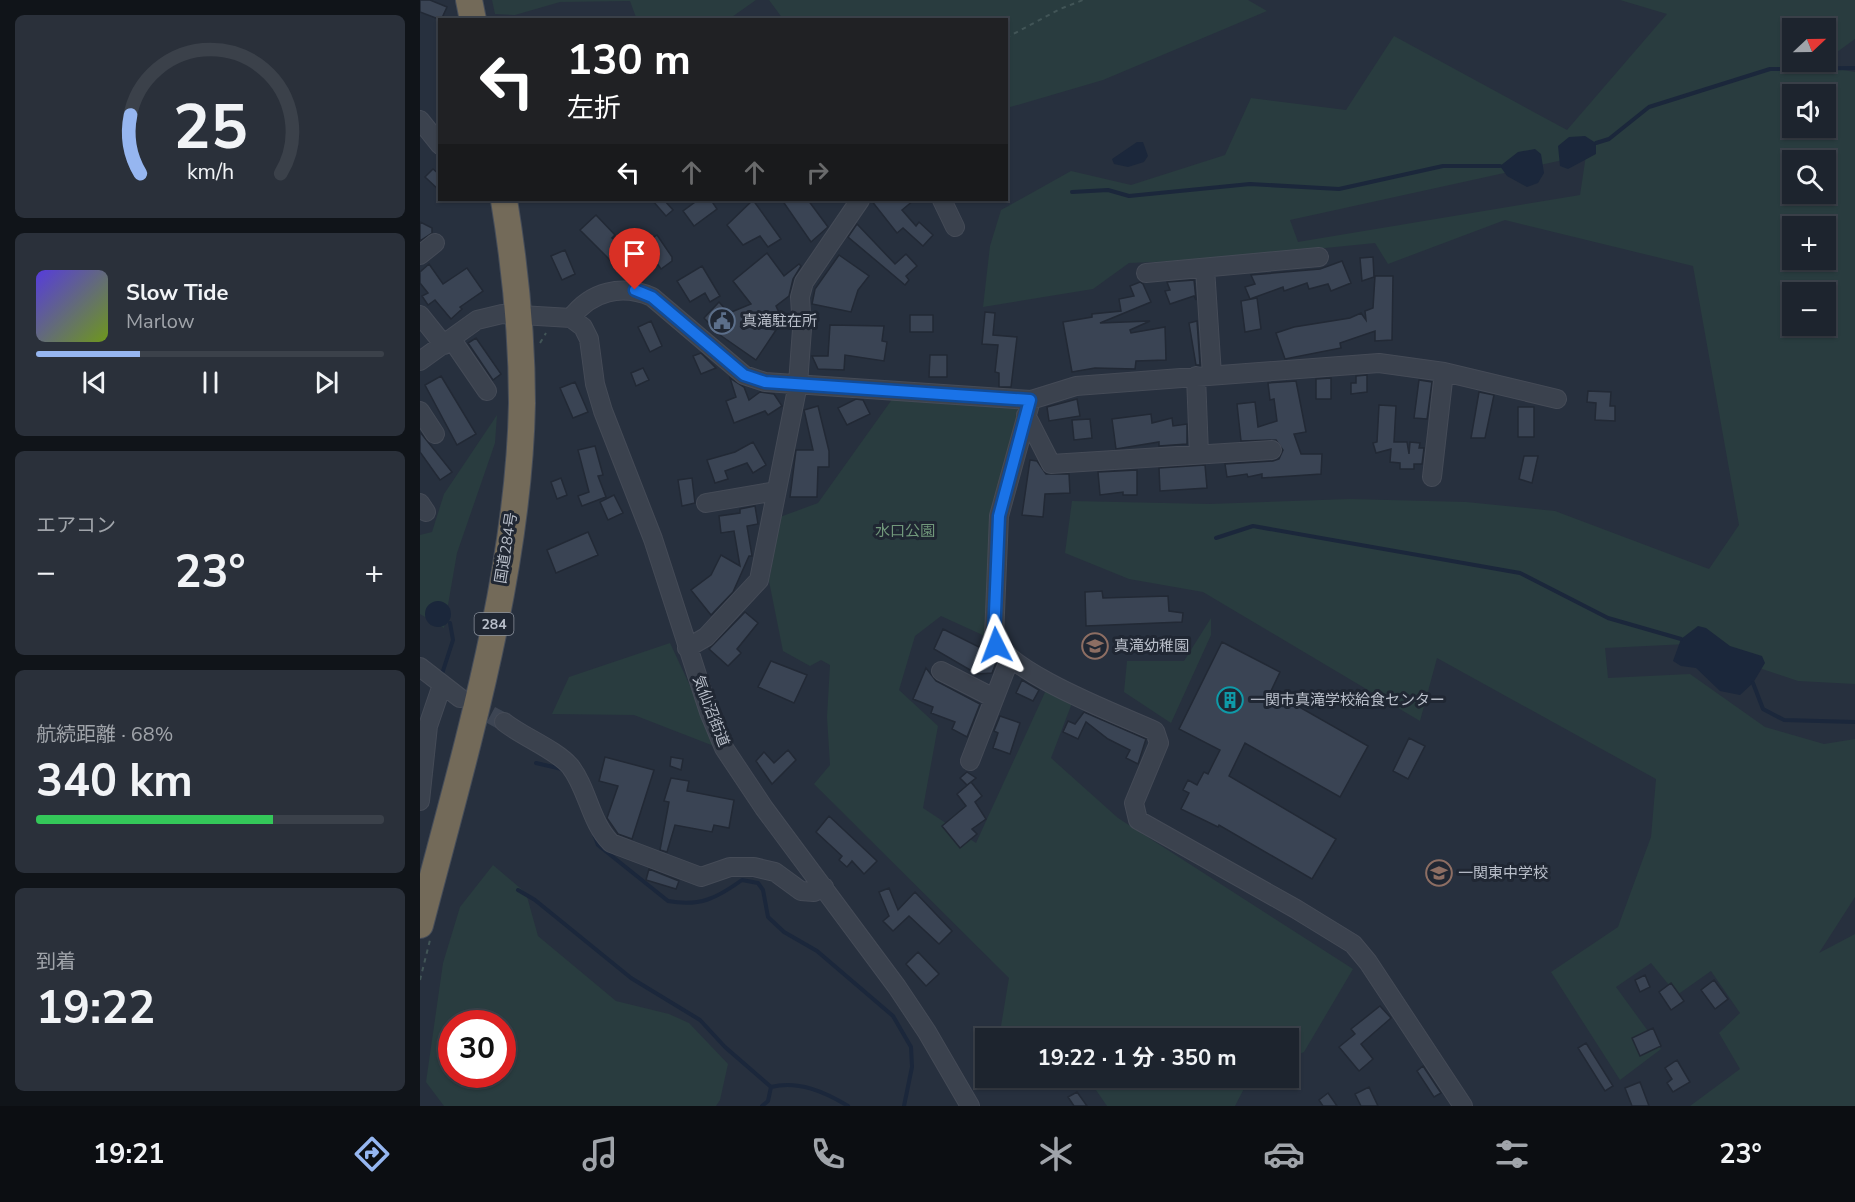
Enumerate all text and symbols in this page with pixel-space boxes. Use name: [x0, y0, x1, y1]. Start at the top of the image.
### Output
north arrow: [1782, 18, 1836, 72]
map controls: [1782, 18, 1836, 336]
text: 130 m: [567, 32, 691, 89]
icon: left: [468, 42, 546, 120]
button: sound: [1782, 84, 1836, 138]
text: 25: [173, 85, 247, 170]
text: 左折: [567, 90, 621, 127]
button: search: [1782, 150, 1836, 204]
icon: left: [612, 156, 645, 189]
icon: ahead: [675, 156, 708, 189]
icon: ahead: [738, 156, 771, 189]
icon: right: [801, 156, 834, 189]
text: km/h: [186, 157, 234, 187]
button: +: [1782, 216, 1836, 270]
pin: [609, 228, 660, 290]
icon: arrive: [618, 237, 651, 270]
text: Slow Tide: [126, 278, 228, 308]
button: −: [1782, 282, 1836, 336]
public building icon: 真滝駐在所: [707, 306, 737, 336]
text: Marlow: [126, 308, 194, 335]
place label: 真滝駐在所: [742, 311, 817, 331]
icon: previous: [78, 366, 111, 399]
icon: pause: [194, 366, 227, 399]
icon: next: [310, 366, 343, 399]
street label: 国道284号: [490, 511, 522, 585]
text: エアコン: [36, 512, 116, 539]
park label: 水口公園: [875, 521, 935, 541]
text: 23°: [174, 542, 246, 603]
text: −: [36, 550, 56, 595]
text: +: [364, 550, 384, 595]
road number: 284: [474, 613, 514, 635]
position arrow: [964, 613, 1028, 677]
school or university icon: 真滝幼稚園: [1080, 631, 1110, 661]
place label: 真滝幼稚園: [1114, 636, 1189, 656]
street label: 気仙沼街道: [688, 672, 734, 750]
building icon: 一関市真滝学校給食センター: [1215, 685, 1245, 715]
place label: 一関市真滝学校給食センター: [1250, 690, 1445, 710]
text: 航続距離 · 68%: [36, 721, 173, 748]
text: 340 km: [36, 751, 193, 812]
school or university icon: 一関東中学校: [1424, 858, 1454, 888]
place label: 一関東中学校: [1458, 863, 1548, 883]
text: 到着: [36, 948, 76, 975]
text: 19:22: [36, 978, 155, 1039]
speed limit sign: 30: [438, 1010, 516, 1088]
text: 19:22 · 1 分 · 350 m: [1038, 1043, 1236, 1073]
icon: directions: [351, 1133, 393, 1175]
icon: music: [579, 1133, 621, 1175]
icon: phone: [807, 1133, 849, 1175]
icon: climate: [1035, 1133, 1077, 1175]
icon: car: [1263, 1133, 1305, 1175]
icon: filters: [1491, 1133, 1533, 1175]
text: 19:21: [93, 1136, 165, 1173]
text: 23°: [1719, 1136, 1762, 1173]

